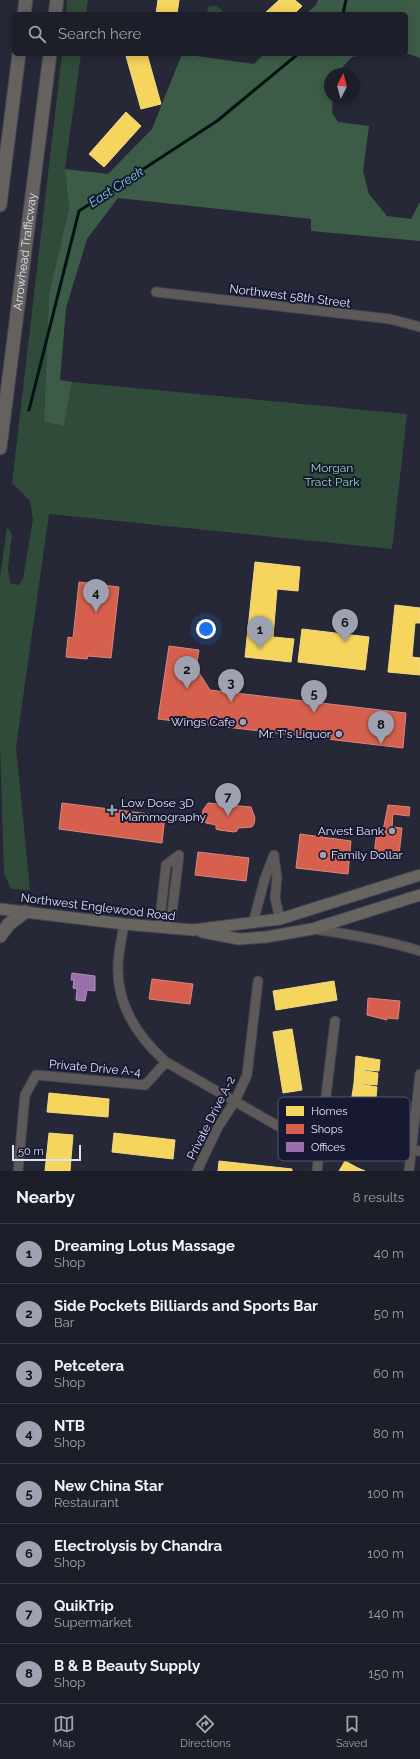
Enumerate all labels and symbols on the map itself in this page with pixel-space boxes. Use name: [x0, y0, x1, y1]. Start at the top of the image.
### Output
north arrow: [324, 68, 360, 104]
water label: East Creek: [86, 164, 146, 210]
street label: Arrowhead Trafficway: [11, 191, 39, 311]
street label: Northwest 58th Street: [229, 282, 351, 310]
park label: Morgan Tract Park: [304, 461, 360, 489]
pin: 4: [83, 579, 109, 612]
pin: 6: [332, 609, 358, 642]
pin: 1: [247, 616, 273, 649]
your location: [196, 619, 216, 639]
pin: 2: [174, 656, 200, 689]
pin: 3: [218, 669, 244, 702]
pin: 5: [301, 680, 327, 713]
pin: 8: [368, 711, 394, 744]
place label: Wings Cafe: [171, 715, 235, 729]
marker: Wings Cafe: [238, 717, 248, 727]
place label: Mr. T's Liquor: [259, 727, 332, 741]
marker: Mr. T's Liquor: [334, 729, 344, 739]
pin: 7: [215, 783, 241, 816]
place label: Low Dose 3D Mammography: [121, 796, 207, 824]
marker: Low Dose 3D Mammography: [106, 804, 118, 816]
place label: Arvest Bank: [318, 824, 385, 838]
marker: Arvest Bank: [387, 826, 397, 836]
place label: Family Dollar: [331, 848, 404, 862]
marker: Family Dollar: [318, 850, 328, 860]
street label: Northwest Englewood Road: [20, 891, 176, 923]
street label: Private Drive A-4: [49, 1057, 142, 1079]
street label: Private Drive A-2: [184, 1074, 238, 1162]
legend: [278, 1097, 410, 1161]
text: Homes: [311, 1105, 347, 1118]
text: Shops: [311, 1123, 343, 1136]
text: Offices: [311, 1141, 345, 1154]
scale bar: [12, 1143, 81, 1162]

